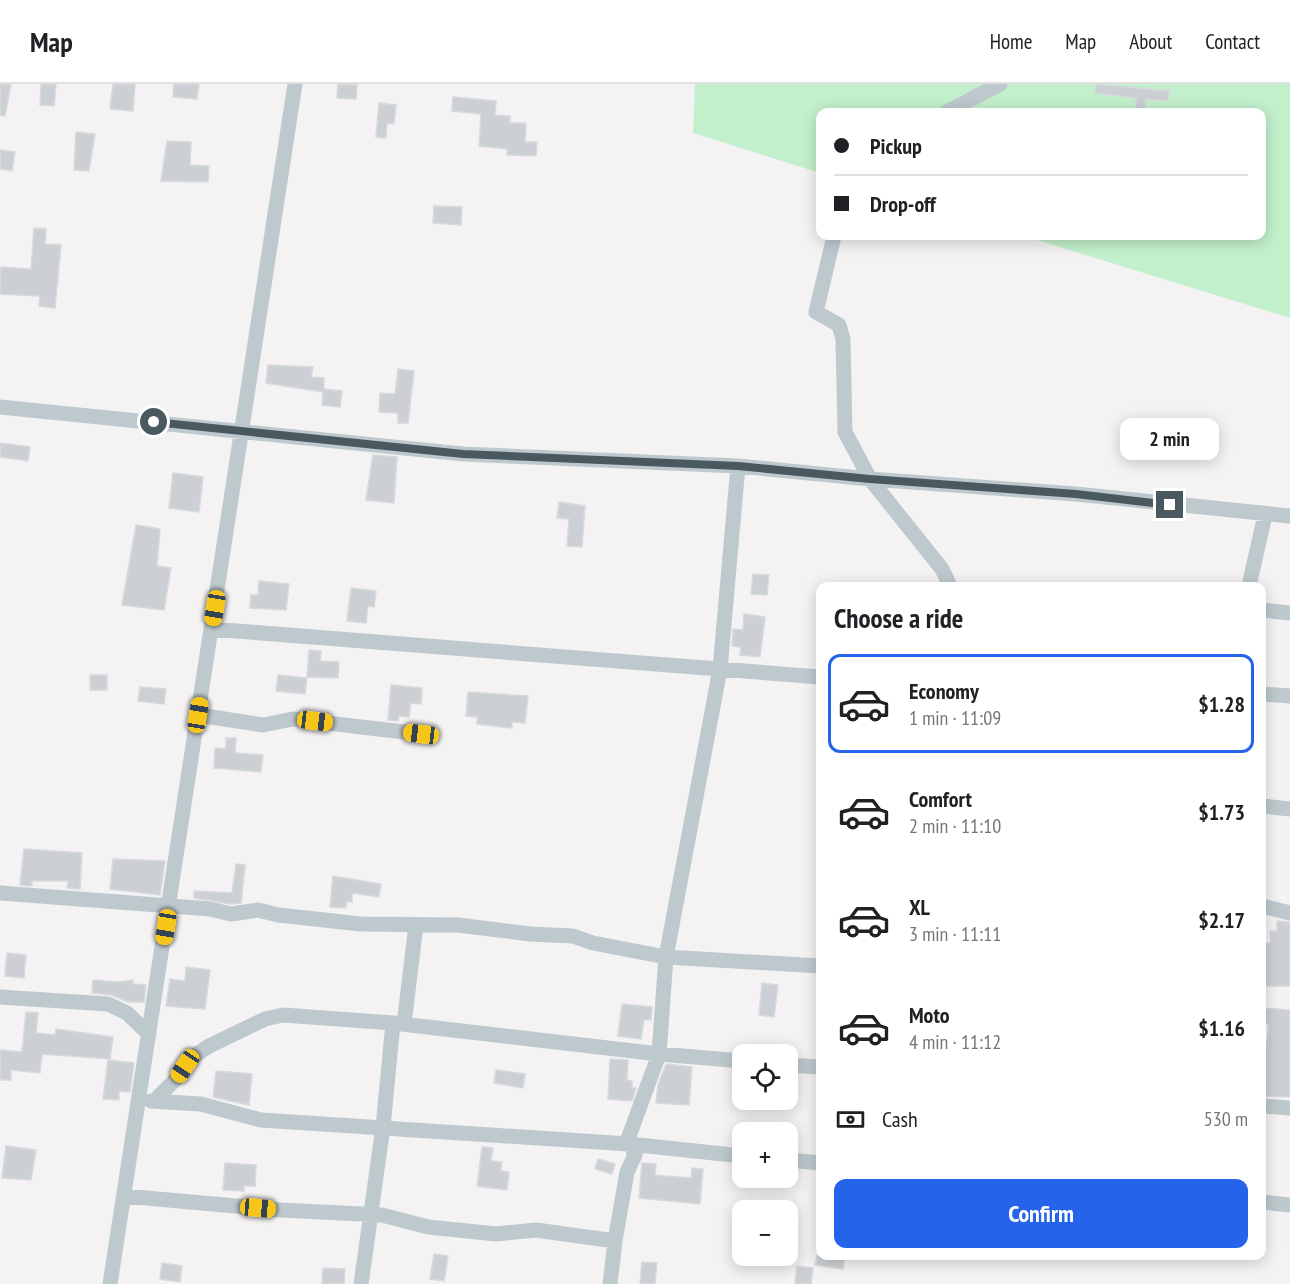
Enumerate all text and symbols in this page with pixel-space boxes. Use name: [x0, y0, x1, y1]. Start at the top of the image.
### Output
text: Map: [30, 23, 73, 60]
text: Home: [990, 28, 1032, 55]
text: Map: [1065, 28, 1096, 55]
text: About: [1129, 28, 1172, 55]
text: Contact: [1205, 28, 1260, 55]
text: Pickup: [870, 132, 922, 160]
text: Drop-off: [870, 190, 936, 218]
route start: [140, 408, 167, 435]
callout: 2 min: [1120, 418, 1220, 460]
text: 2 min: [1149, 426, 1190, 452]
route end: [1156, 491, 1183, 518]
car: [203, 589, 227, 627]
text: Choose a ride: [834, 601, 963, 635]
icon: car: [837, 677, 891, 731]
text: Economy: [909, 677, 979, 705]
text: $1.28: [1198, 690, 1245, 718]
car: [186, 696, 210, 734]
text: 1 min · 11:09: [909, 705, 1001, 731]
car: [296, 710, 334, 732]
car: [402, 723, 440, 745]
icon: car: [837, 785, 891, 839]
text: Comfort: [909, 785, 972, 813]
text: $1.73: [1198, 798, 1245, 826]
text: 2 min · 11:10: [909, 813, 1001, 839]
icon: car: [837, 893, 891, 947]
text: XL: [909, 893, 930, 921]
text: $2.17: [1198, 906, 1245, 934]
car: [154, 908, 178, 946]
text: 3 min · 11:11: [909, 921, 1001, 947]
icon: car: [837, 1001, 891, 1055]
text: Moto: [909, 1001, 950, 1029]
text: $1.16: [1198, 1014, 1245, 1042]
text: 4 min · 11:12: [909, 1029, 1001, 1055]
map controls: [732, 1044, 798, 1266]
button: locate: [732, 1044, 798, 1110]
car: [167, 1046, 203, 1086]
icon: cash: [834, 1103, 867, 1136]
text: Cash: [882, 1105, 918, 1133]
text: 530 m: [1204, 1106, 1248, 1132]
button: +: [732, 1122, 798, 1188]
button: Confirm: [834, 1179, 1248, 1248]
car: [239, 1197, 277, 1219]
button: −: [732, 1200, 798, 1266]

